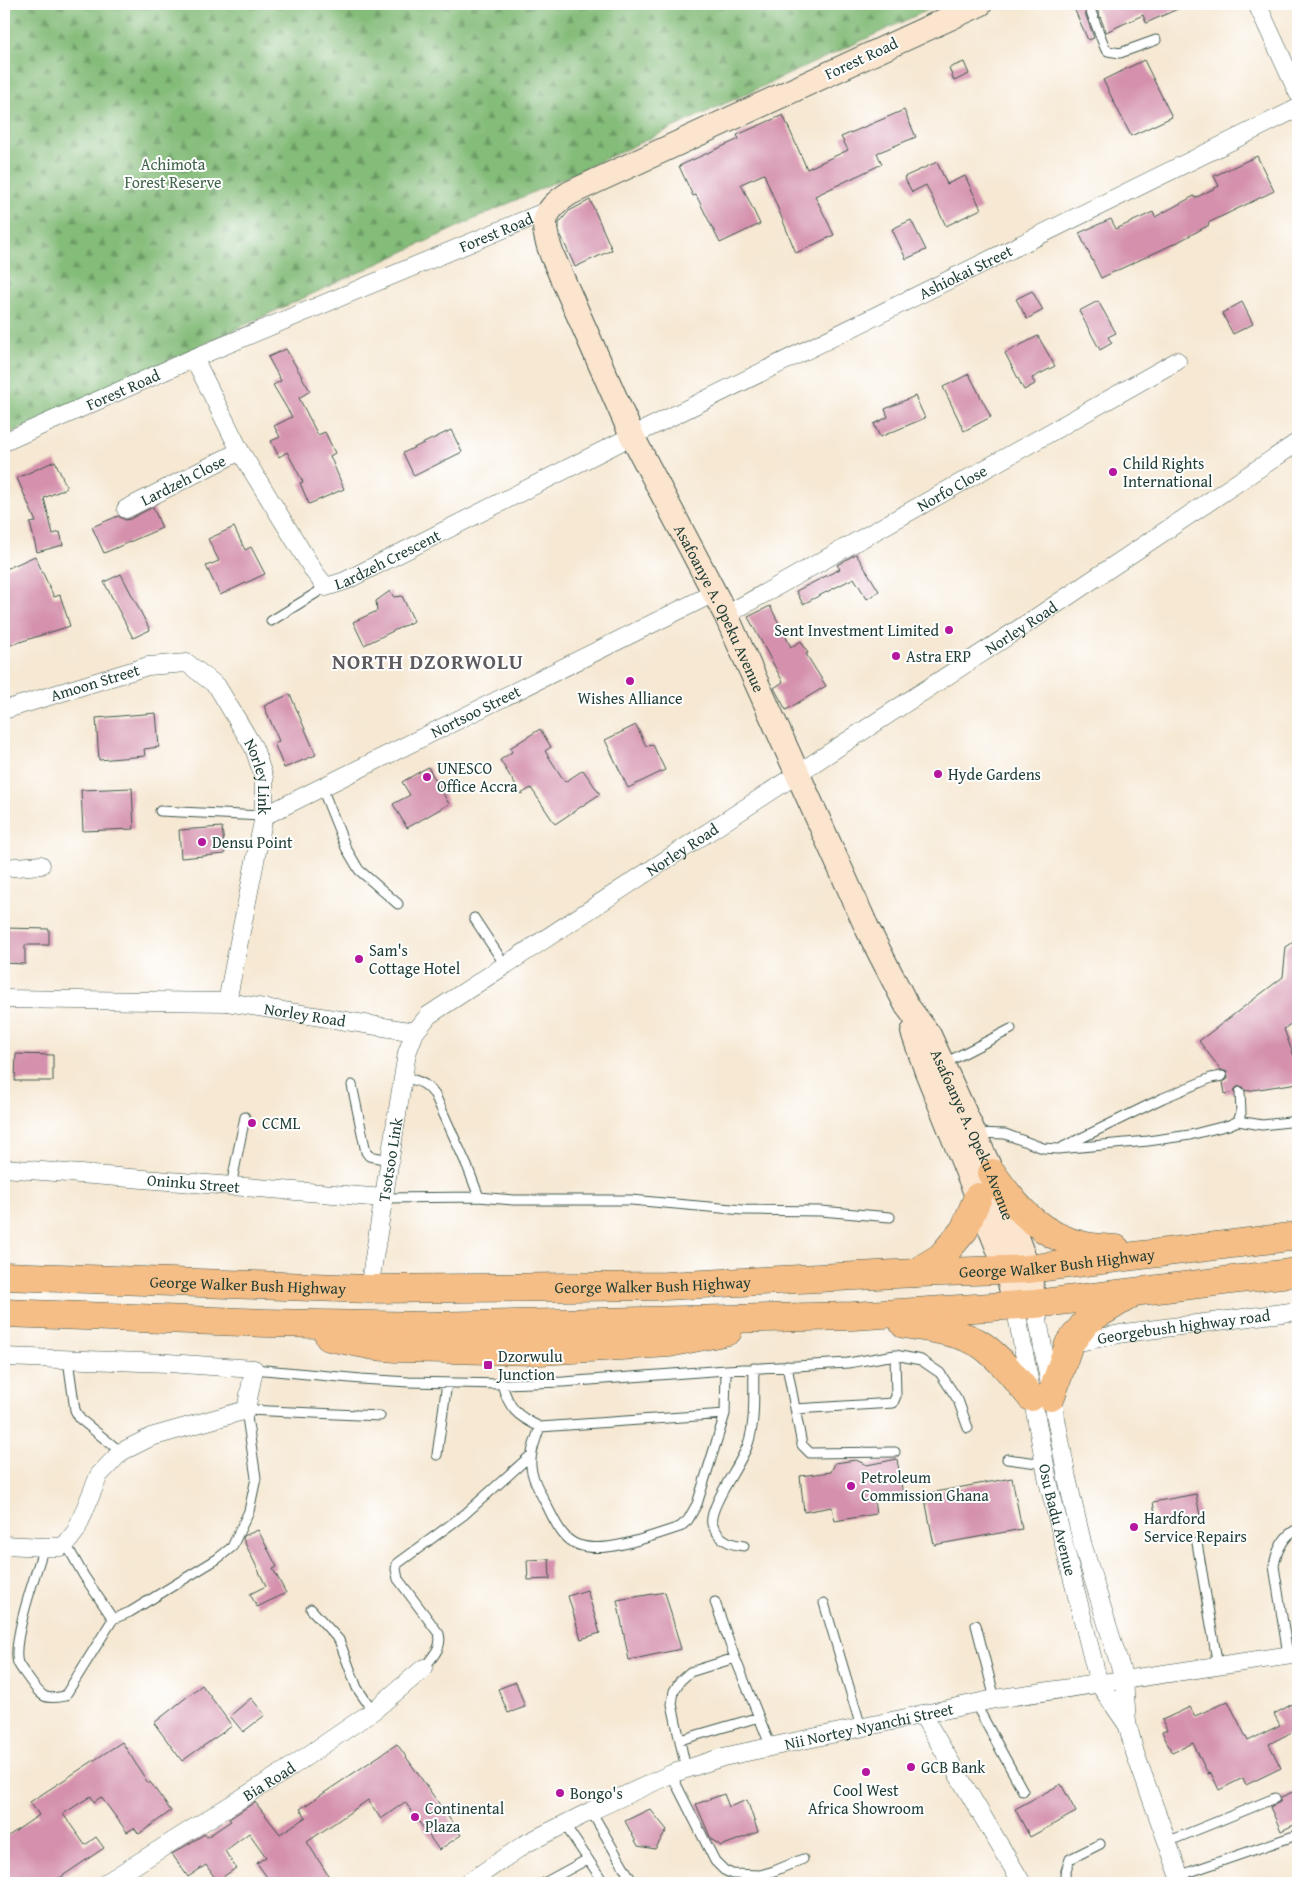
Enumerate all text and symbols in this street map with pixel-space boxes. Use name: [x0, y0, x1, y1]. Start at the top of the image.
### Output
street label: Forest Road: [820, 30, 902, 85]
park label: Achimota Forest Reserve: [125, 152, 222, 194]
street label: Forest Road: [455, 206, 537, 258]
street label: Ashiokai Street: [914, 238, 1017, 305]
street label: Forest Road: [82, 362, 164, 416]
street label: Lardzeh Close: [136, 448, 230, 512]
place label: Child Rights International: [1123, 451, 1213, 493]
street label: Norfo Close: [912, 458, 991, 517]
marker: Child Rights International: [1107, 466, 1119, 478]
street label: Asafoanye A. Opeku Avenue: [668, 520, 771, 696]
street label: Lardzeh Crescent: [331, 523, 445, 596]
street label: Norley Road: [980, 595, 1062, 660]
place label: Sent Investment Limited: [774, 618, 939, 642]
marker: Sent Investment Limited: [943, 624, 955, 636]
place label: Astra ERP: [906, 644, 971, 668]
district label: NORTH DZORWOLU: [332, 646, 524, 677]
marker: Astra ERP: [890, 650, 902, 662]
street label: Amoon Street: [47, 657, 143, 707]
marker: Wishes Alliance: [624, 675, 636, 687]
street label: Nortsoo Street: [426, 679, 525, 744]
place label: Wishes Alliance: [577, 686, 683, 710]
street label: Norley Link: [239, 733, 277, 816]
place label: UNESCO Office Accra: [437, 756, 518, 798]
place label: Hyde Gardens: [948, 762, 1041, 786]
marker: Hyde Gardens: [932, 768, 944, 780]
marker: UNESCO Office Accra: [421, 771, 433, 783]
street label: Norley Road: [641, 817, 723, 882]
place label: Densu Point: [212, 830, 293, 854]
marker: Densu Point: [196, 836, 208, 848]
place label: Sam's Cottage Hotel: [369, 938, 461, 980]
marker: Sam's Cottage Hotel: [353, 953, 365, 965]
street label: Norley Road: [262, 996, 348, 1033]
street label: Asafoanye A. Opeku Avenue: [925, 1045, 1021, 1223]
place label: CCML: [262, 1111, 301, 1135]
street label: Tsotsoo Link: [371, 1115, 409, 1203]
marker: CCML: [246, 1117, 258, 1129]
street label: Oninku Street: [146, 1167, 241, 1199]
street label: George Walker Bush Highway: [959, 1242, 1156, 1283]
street label: George Walker Bush Highway: [149, 1269, 347, 1300]
street label: George Walker Bush Highway: [554, 1270, 752, 1299]
street label: Georgebush highway road: [1095, 1303, 1272, 1350]
place label: Dzorwulu Junction: [496, 1344, 563, 1386]
marker: Dzorwulu Junction: [482, 1359, 494, 1371]
street label: Osu Badu Avenue: [1033, 1462, 1083, 1578]
place label: Petroleum Commission Ghana: [861, 1465, 989, 1507]
marker: Petroleum Commission Ghana: [845, 1480, 857, 1492]
place label: Hardford Service Repairs: [1144, 1506, 1247, 1548]
marker: Hardford Service Repairs: [1128, 1521, 1140, 1533]
street label: Nii Nortey Nyanchi Street: [782, 1696, 956, 1756]
street label: Bia Road: [238, 1755, 300, 1807]
place label: GCB Bank: [921, 1755, 986, 1779]
marker: GCB Bank: [905, 1761, 917, 1773]
marker: Cool West Africa Showroom: [860, 1766, 872, 1778]
place label: Cool West Africa Showroom: [808, 1778, 924, 1820]
place label: Bongo's: [570, 1781, 623, 1805]
marker: Bongo's: [554, 1787, 566, 1799]
place label: Continental Plaza: [425, 1796, 505, 1838]
marker: Continental Plaza: [409, 1811, 421, 1823]

